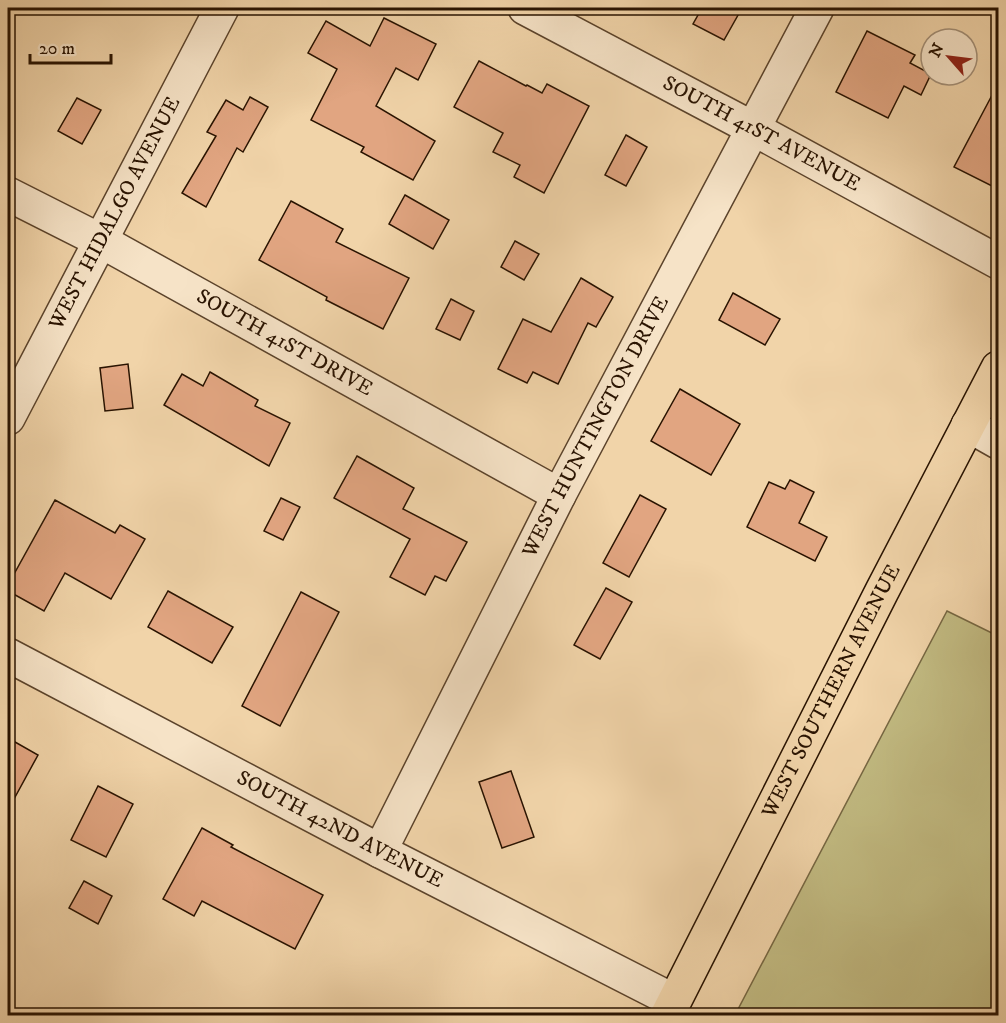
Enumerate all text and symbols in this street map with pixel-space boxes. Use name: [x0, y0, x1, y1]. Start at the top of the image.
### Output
scale bar: [30, 27, 111, 65]
north arrow: [919, 27, 979, 87]
text: 20 m: [39, 38, 75, 60]
text: N: [925, 40, 949, 61]
street label: SOUTH 41ST AVENUE: [658, 70, 865, 198]
street label: WEST HIDALGO AVENUE: [43, 92, 186, 335]
street label: SOUTH 41ST DRIVE: [192, 283, 377, 402]
street label: WEST HUNTINGTON DRIVE: [516, 291, 675, 563]
street label: WEST SOUTHERN AVENUE: [756, 560, 907, 823]
street label: SOUTH 42ND AVENUE: [232, 765, 448, 894]

